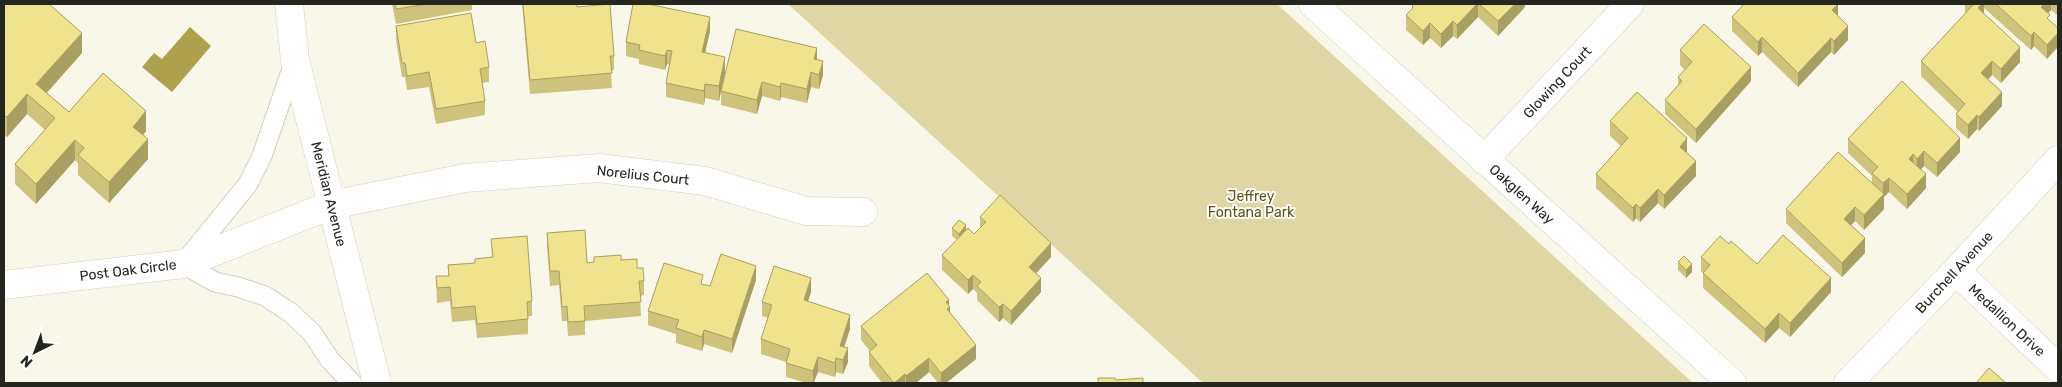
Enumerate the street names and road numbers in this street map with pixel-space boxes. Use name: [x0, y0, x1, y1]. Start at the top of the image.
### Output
street label: Glowing Court: [1520, 42, 1595, 122]
street label: Meridian Avenue: [307, 140, 350, 249]
street label: Oakglen Way: [1486, 161, 1558, 228]
street label: Norelius Court: [596, 162, 691, 189]
street label: Burchell Avenue: [1912, 228, 1997, 317]
street label: Post Oak Circle: [79, 256, 178, 285]
street label: Medallion Drive: [1965, 280, 2049, 360]

